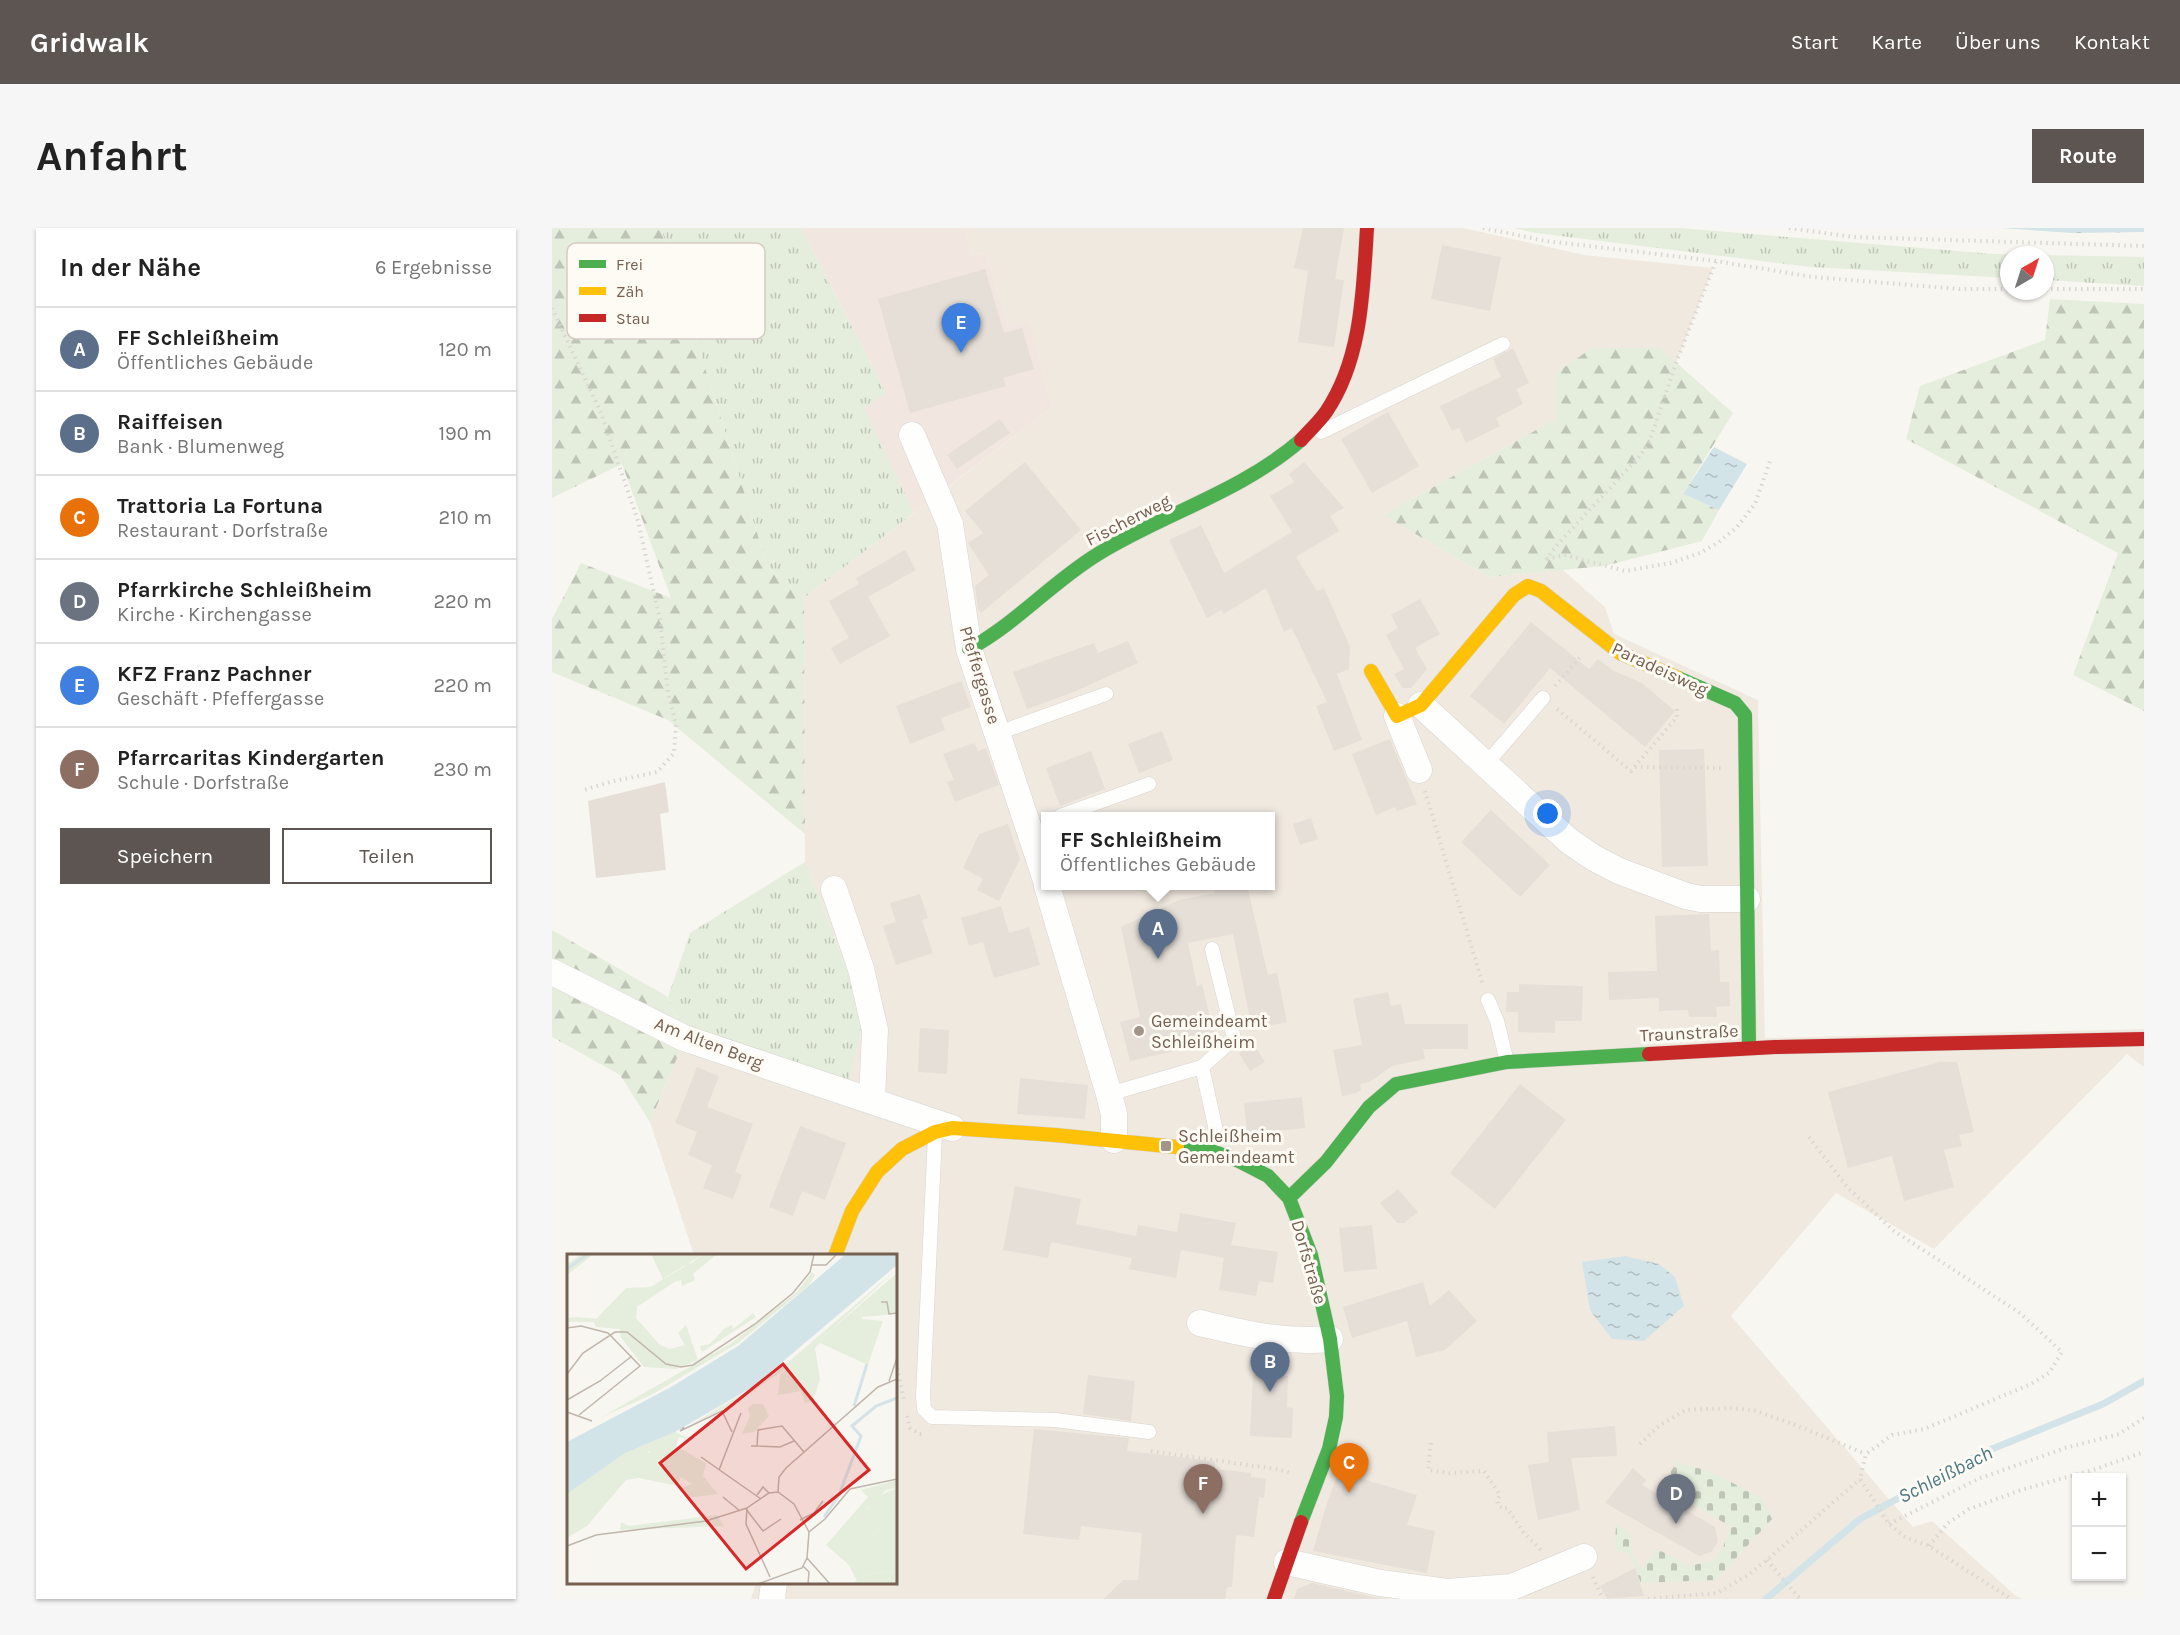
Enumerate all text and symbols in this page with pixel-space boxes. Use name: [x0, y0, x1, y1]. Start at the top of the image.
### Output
text: Gridwalk: [30, 26, 149, 59]
text: Start: [1791, 30, 1838, 54]
text: Karte: [1871, 30, 1922, 54]
text: Über uns: [1955, 30, 2041, 54]
text: Kontakt: [2074, 30, 2150, 54]
button: Route: [2032, 129, 2144, 183]
text: Anfahrt: [36, 131, 188, 181]
legend: [567, 243, 765, 339]
north arrow: [2000, 246, 2054, 300]
text: In der Nähe: [60, 252, 201, 283]
text: Frei: [616, 255, 643, 274]
text: 6 Ergebnisse: [375, 256, 492, 279]
text: Zäh: [616, 282, 644, 301]
pin: E: [942, 304, 980, 353]
text: Stau: [616, 309, 650, 328]
text: FF Schleißheim: [117, 325, 279, 351]
text: A: [73, 338, 86, 361]
text: 120 m: [438, 338, 492, 361]
text: Öffentliches Gebäude: [117, 351, 313, 374]
text: Raiffeisen: [117, 409, 223, 435]
text: B: [73, 422, 86, 445]
text: 190 m: [438, 422, 492, 445]
text: Bank · Blumenweg: [117, 435, 284, 458]
street label: Fischerweg: [1082, 489, 1174, 551]
text: Trattoria La Fortuna: [117, 493, 323, 519]
text: C: [73, 506, 86, 529]
text: 210 m: [438, 506, 492, 529]
text: Restaurant · Dorfstraße: [117, 519, 328, 542]
text: Pfarrkirche Schleißheim: [117, 577, 372, 603]
text: D: [73, 590, 86, 613]
text: 220 m: [433, 590, 492, 613]
text: Kirche · Kirchengasse: [117, 603, 312, 626]
street label: Pfeffergasse: [955, 623, 1005, 727]
street label: Paradeisweg: [1608, 637, 1712, 701]
text: KFZ Franz Pachner: [117, 661, 312, 687]
text: E: [74, 674, 85, 697]
text: 220 m: [433, 674, 492, 697]
text: Geschäft · Pfeffergasse: [117, 687, 324, 710]
text: Pfarrcaritas Kindergarten: [117, 745, 384, 771]
text: F: [74, 758, 85, 781]
text: 230 m: [433, 758, 492, 781]
text: Schule · Dorfstraße: [117, 771, 289, 794]
your location: [1533, 799, 1562, 828]
popup: [1041, 812, 1275, 890]
text: FF Schleißheim: [1060, 827, 1222, 853]
button: Speichern: [60, 828, 270, 884]
button: Teilen: [282, 828, 492, 884]
text: Öffentliches Gebäude: [1060, 853, 1256, 876]
pin: A: [1138, 910, 1178, 959]
place label: Gemeindeamt Schleißheim: [1151, 1010, 1268, 1053]
street label: Am Alten Berg: [651, 1012, 767, 1074]
street label: Traunstraße: [1639, 1019, 1739, 1047]
marker: Gemeindeamt Schleißheim: [1132, 1024, 1146, 1038]
place label: Schleißheim Gemeindeamt: [1178, 1125, 1295, 1168]
marker: Schleißheim Gemeindeamt: [1159, 1139, 1173, 1153]
street label: Dorfstraße: [1286, 1217, 1332, 1307]
inset map: [567, 1254, 897, 1584]
pin: B: [1250, 1342, 1290, 1392]
water label: Schleißbach: [1894, 1441, 1996, 1508]
pin: C: [1330, 1444, 1368, 1493]
pin: F: [1184, 1464, 1222, 1514]
map controls: [2072, 1473, 2126, 1581]
button: +: [2072, 1473, 2126, 1527]
pin: D: [1656, 1474, 1696, 1524]
button: −: [2072, 1527, 2126, 1581]

